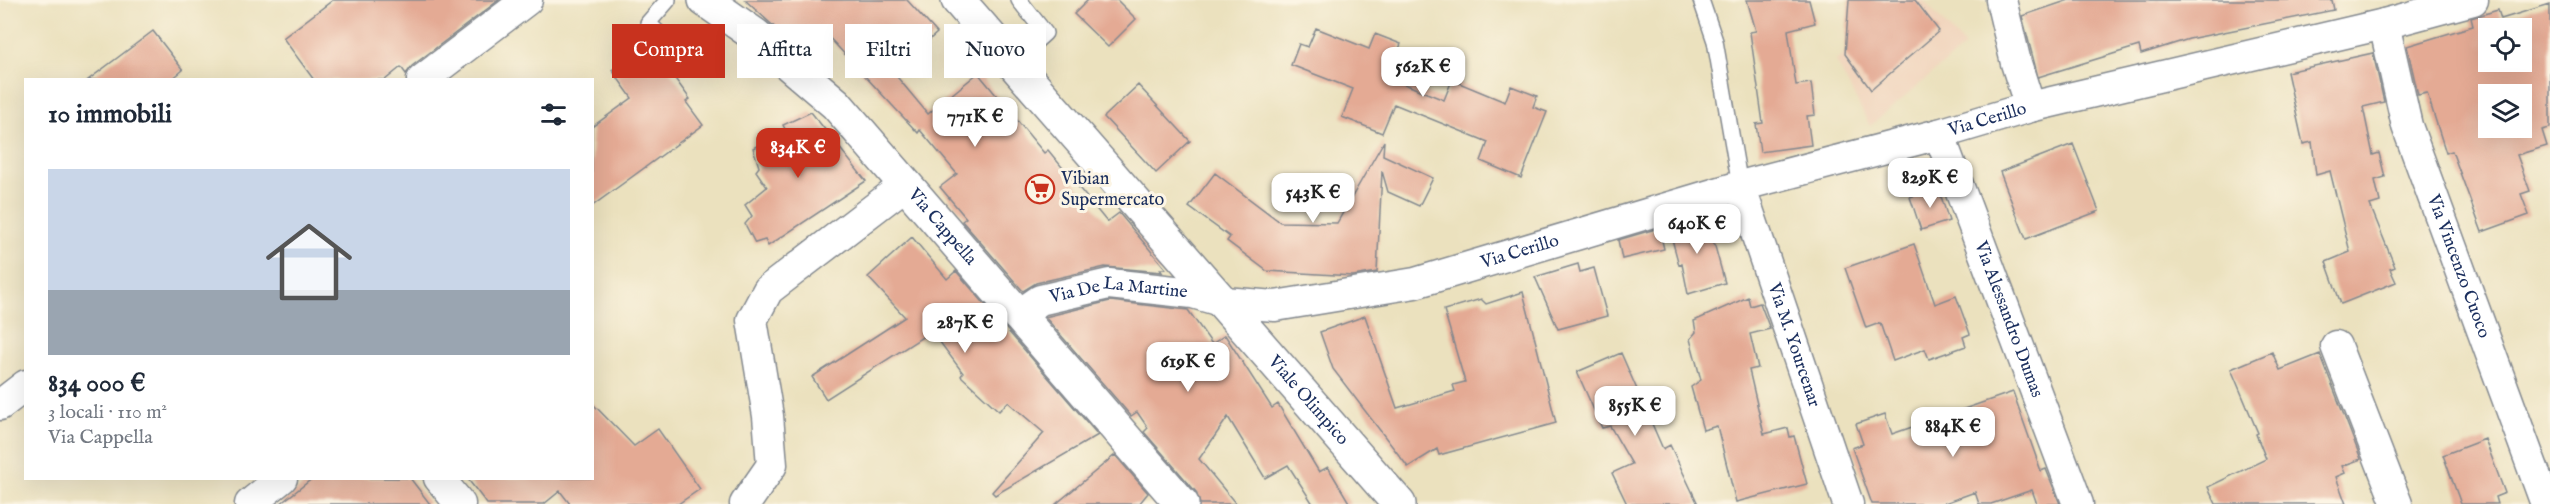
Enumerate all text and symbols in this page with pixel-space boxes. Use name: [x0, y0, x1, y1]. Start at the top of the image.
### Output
map controls: [2478, 18, 2532, 138]
button: locate: [2478, 18, 2532, 72]
chip: Compra: [612, 24, 725, 78]
chip: Affitta: [737, 24, 833, 78]
chip: Filtri: [845, 24, 932, 78]
chip: Nuovo: [944, 24, 1046, 78]
pin: 562K €: [1374, 47, 1472, 98]
text: 562K €: [1395, 54, 1451, 79]
button: layers: [2478, 84, 2532, 138]
pin: 771K €: [926, 97, 1024, 148]
street label: Via Cerillo: [1945, 97, 2030, 142]
text: 10 immobili: [48, 98, 172, 131]
icon: filters: [537, 98, 570, 131]
text: 771K €: [947, 104, 1003, 129]
pin: 834K €: [749, 128, 847, 179]
text: 834K €: [770, 135, 826, 160]
pin: 829K €: [1881, 158, 1979, 209]
text: 829K €: [1902, 165, 1958, 190]
place label: Vibian Supermercato: [1060, 168, 1165, 212]
supermarket icon: Vibian Supermercato: [1024, 173, 1056, 205]
pin: 543K €: [1264, 173, 1362, 224]
text: 543K €: [1286, 180, 1340, 205]
street label: Via Cappella: [902, 183, 982, 270]
street label: Via Vincenzo Cuoco: [2421, 190, 2496, 342]
pin: 640K €: [1648, 204, 1746, 255]
icon: home: [255, 208, 363, 316]
text: 640K €: [1668, 211, 1726, 236]
street label: Via Cerillo: [1477, 229, 1562, 275]
street label: Via Alessandro Dumas: [1968, 237, 2048, 401]
street label: Via De La Martine: [1046, 272, 1189, 309]
street label: Via M. Yourcenar: [1762, 279, 1826, 411]
pin: 287K €: [916, 303, 1014, 354]
text: 287K €: [936, 310, 994, 335]
pin: 619K €: [1139, 342, 1237, 393]
text: 619K €: [1160, 349, 1216, 374]
street label: Viale Olimpico: [1262, 350, 1354, 450]
text: 834 000 €: [48, 367, 146, 400]
pin: 855K €: [1586, 386, 1684, 437]
text: 855K €: [1609, 393, 1661, 418]
text: 3 locali · 110 m²: [48, 400, 167, 425]
pin: 884K €: [1904, 407, 2002, 458]
text: 884K €: [1925, 414, 1981, 439]
text: Via Cappella: [48, 425, 153, 450]

